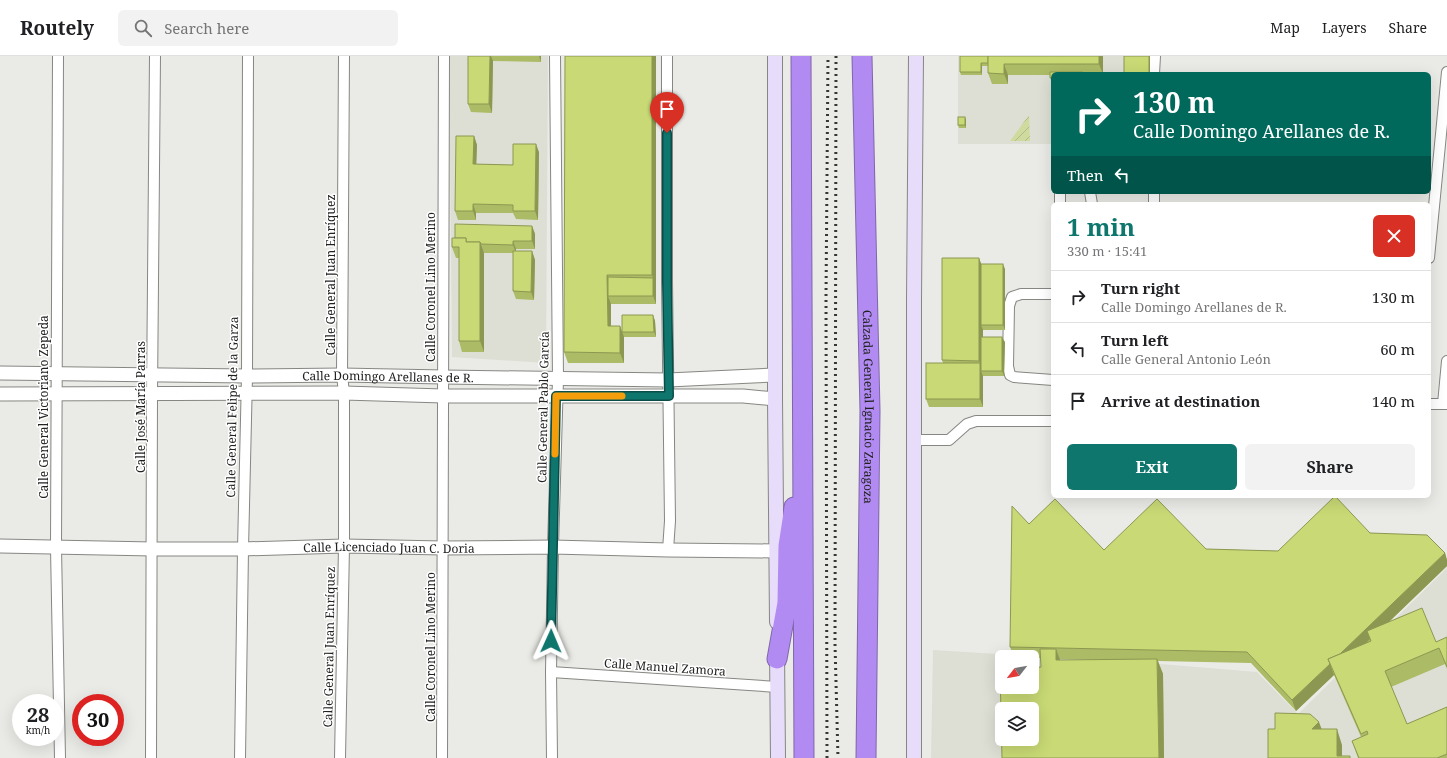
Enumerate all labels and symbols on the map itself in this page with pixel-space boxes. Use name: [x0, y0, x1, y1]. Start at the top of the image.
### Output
pin: [650, 92, 684, 133]
street label: Calle General Juan Enríquez: [322, 194, 339, 356]
street label: Calle Coronel Lino Merino: [422, 212, 439, 362]
street label: Calzada General Ignacio Zaragoza: [859, 310, 879, 504]
street label: Calle General Victoriano Zepeda: [35, 315, 52, 499]
street label: Calle General Felipe de la Garza: [222, 316, 242, 498]
street label: Calle General Pablo García: [533, 331, 553, 483]
street label: Calle José María Parras: [132, 341, 149, 473]
street label: Calle Domingo Arellanes de R.: [302, 366, 474, 386]
street label: Calle Licenciado Juan C. Doria: [303, 537, 475, 557]
street label: Calle General Juan Enríquez: [319, 566, 339, 728]
street label: Calle Coronel Lino Merino: [422, 572, 439, 722]
position arrow: [530, 620, 572, 662]
north arrow: [995, 650, 1039, 694]
street label: Calle Manuel Zamora: [604, 654, 727, 680]
speed limit sign: 30: [72, 694, 124, 746]

